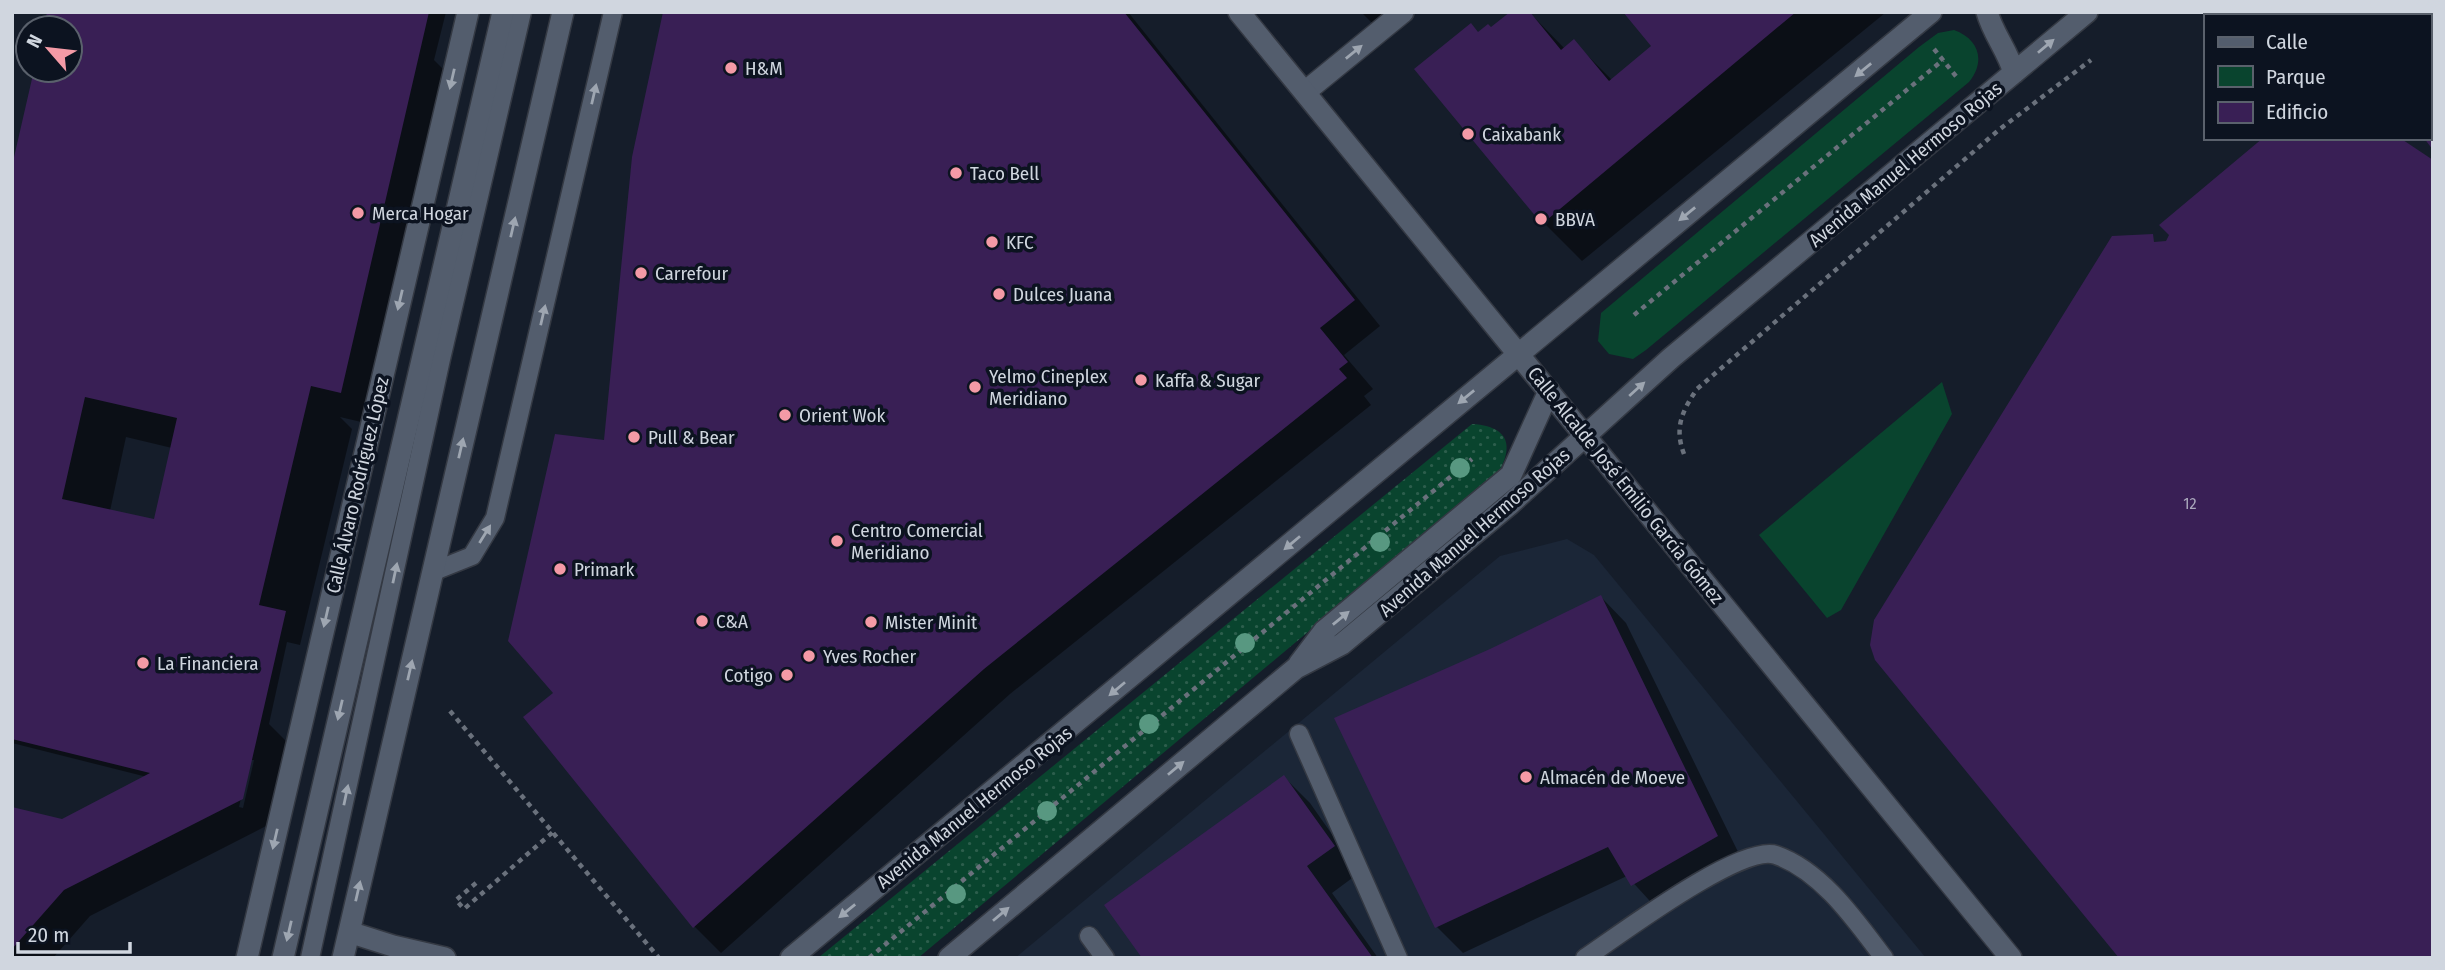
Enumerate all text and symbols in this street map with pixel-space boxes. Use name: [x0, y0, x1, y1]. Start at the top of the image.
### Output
north arrow: [14, 14, 84, 84]
legend: [2204, 14, 2431, 140]
text: Calle: [2266, 29, 2308, 55]
text: N: [22, 31, 47, 52]
one-way arrow: [2037, 38, 2055, 54]
one-way arrow: [1344, 45, 1362, 60]
place label: H&M: [745, 57, 783, 80]
marker: H&M: [723, 60, 739, 76]
one-way arrow: [1854, 62, 1871, 77]
text: Parque: [2266, 64, 2326, 90]
one-way arrow: [447, 68, 458, 90]
street label: Avenida Manuel Hermoso Rojas: [1804, 77, 2007, 252]
one-way arrow: [589, 82, 600, 104]
text: Edificio: [2266, 99, 2328, 125]
place label: Caixabank: [1482, 123, 1561, 146]
marker: Caixabank: [1460, 126, 1476, 142]
place label: Taco Bell: [970, 162, 1039, 185]
marker: Taco Bell: [948, 165, 964, 181]
place label: Merca Hogar: [372, 202, 469, 225]
marker: Merca Hogar: [350, 205, 366, 221]
one-way arrow: [1678, 207, 1696, 222]
place label: BBVA: [1555, 208, 1595, 231]
marker: BBVA: [1533, 211, 1549, 227]
one-way arrow: [508, 215, 519, 237]
place label: KFC: [1006, 231, 1034, 254]
marker: KFC: [984, 234, 1000, 250]
place label: Carrefour: [655, 262, 728, 285]
marker: Carrefour: [633, 265, 649, 281]
place label: Dulces Juana: [1013, 283, 1112, 306]
marker: Dulces Juana: [991, 286, 1007, 302]
one-way arrow: [395, 289, 406, 311]
one-way arrow: [537, 304, 548, 326]
street label: Calle Alcalde José Emilio García Gómez: [1523, 362, 1729, 609]
place label: Yelmo Cineplex Meridiano: [989, 365, 1108, 410]
place label: Kaffa & Sugar: [1155, 369, 1261, 392]
marker: Kaffa & Sugar: [1133, 372, 1149, 388]
street label: Calle Álvaro Rodríguez López: [321, 374, 394, 596]
marker: Yelmo Cineplex Meridiano: [967, 379, 983, 395]
one-way arrow: [1628, 381, 1646, 397]
one-way arrow: [1458, 389, 1475, 404]
place label: Orient Wok: [799, 404, 885, 427]
marker: Orient Wok: [777, 407, 793, 423]
place label: Pull & Bear: [648, 426, 735, 449]
marker: Pull & Bear: [626, 429, 642, 445]
one-way arrow: [456, 437, 467, 459]
street label: Avenida Manuel Hermoso Rojas: [1374, 443, 1574, 621]
house number: 12: [2183, 494, 2197, 513]
place label: Centro Comercial Meridiano: [851, 519, 983, 564]
one-way arrow: [479, 525, 492, 544]
marker: Centro Comercial Meridiano: [829, 533, 845, 549]
one-way arrow: [1284, 535, 1301, 550]
place label: Primark: [574, 558, 635, 581]
marker: Primark: [552, 561, 568, 577]
one-way arrow: [390, 562, 401, 584]
one-way arrow: [321, 606, 332, 628]
place label: C&A: [716, 610, 748, 633]
one-way arrow: [1331, 610, 1349, 625]
place label: Mister Minit: [885, 611, 978, 634]
marker: C&A: [694, 613, 710, 629]
marker: Mister Minit: [863, 614, 879, 630]
place label: Yves Rocher: [823, 645, 917, 668]
marker: Yves Rocher: [801, 648, 817, 664]
place label: La Financiera: [157, 652, 259, 675]
marker: La Financiera: [135, 655, 151, 671]
one-way arrow: [405, 659, 416, 681]
place label: Cotigo: [724, 664, 773, 687]
marker: Cotigo: [779, 667, 795, 683]
one-way arrow: [1109, 681, 1126, 696]
one-way arrow: [334, 699, 345, 721]
street label: Avenida Manuel Hermoso Rojas: [872, 721, 1077, 893]
one-way arrow: [1167, 760, 1185, 776]
place label: Almacén de Moeve: [1540, 766, 1685, 789]
marker: Almacén de Moeve: [1518, 769, 1534, 785]
one-way arrow: [341, 784, 352, 806]
one-way arrow: [269, 828, 280, 850]
one-way arrow: [353, 880, 364, 902]
one-way arrow: [839, 904, 857, 919]
one-way arrow: [993, 907, 1010, 922]
scale bar: [18, 911, 130, 955]
one-way arrow: [283, 920, 294, 942]
text: 20 m: [28, 922, 69, 948]

